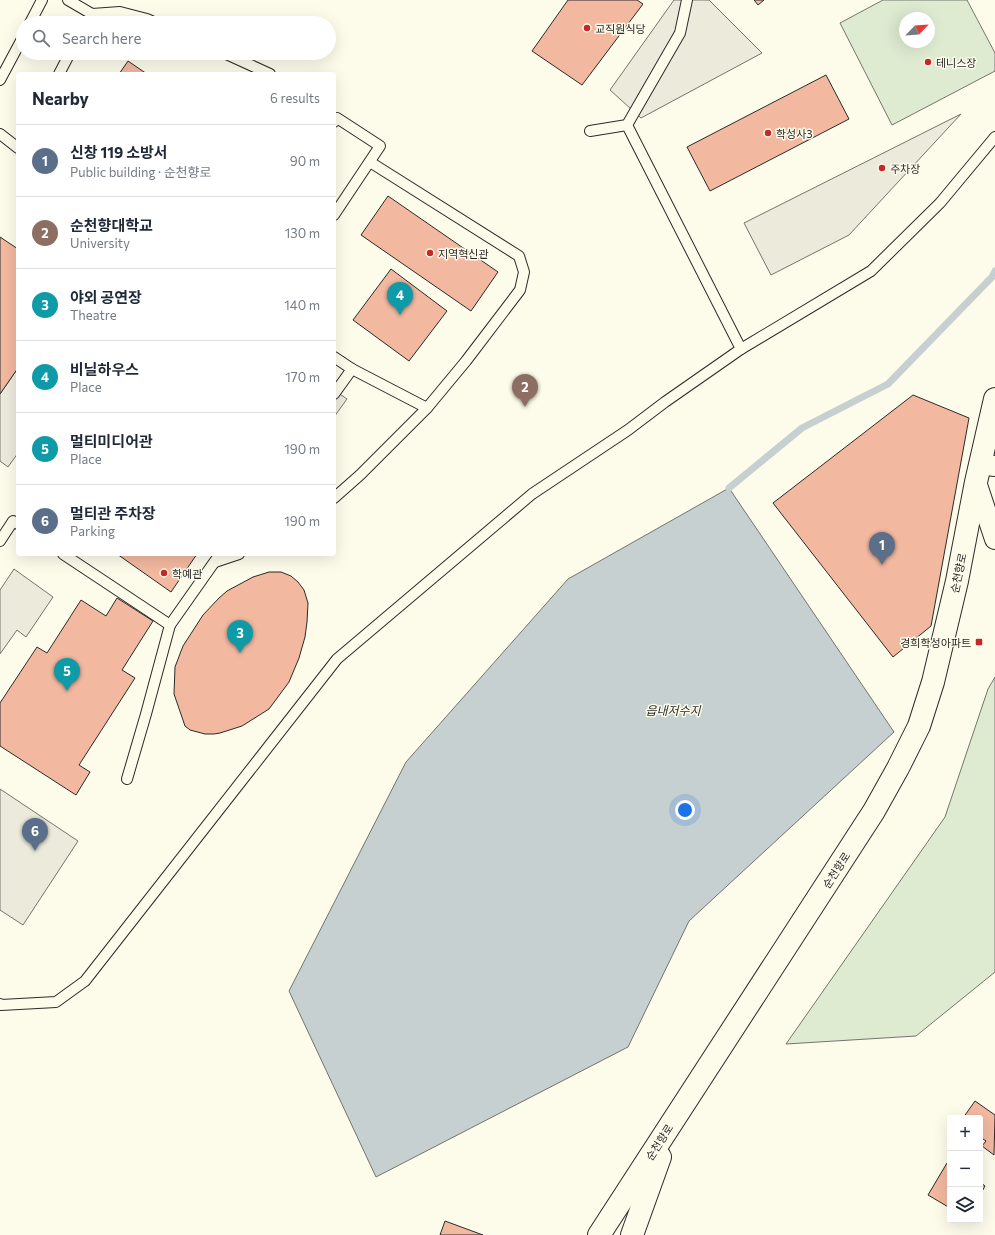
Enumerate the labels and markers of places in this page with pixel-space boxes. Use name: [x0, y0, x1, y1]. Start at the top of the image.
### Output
place label: 교직원식당: [595, 22, 646, 35]
marker: 교직원식당: [582, 23, 592, 33]
place label: 테니스장: [936, 56, 976, 69]
marker: 테니스장: [923, 57, 933, 67]
place label: 학성사3: [776, 127, 813, 140]
marker: 학성사3: [763, 128, 773, 138]
place label: 주차장: [890, 162, 920, 175]
marker: 주차장: [877, 163, 887, 173]
place label: 지역혁신관: [438, 247, 489, 260]
marker: 지역혁신관: [425, 248, 435, 258]
pin: 4: [387, 282, 413, 315]
pin: 2: [512, 374, 538, 407]
pin: 1: [869, 532, 895, 565]
place label: 학예관: [172, 567, 202, 580]
marker: 학예관: [159, 568, 169, 578]
pin: 3: [227, 620, 253, 653]
place label: 경희학성아파트: [900, 636, 971, 649]
marker: 경희학성아파트: [974, 637, 984, 647]
pin: 5: [54, 658, 80, 691]
pin: 6: [22, 818, 48, 851]

